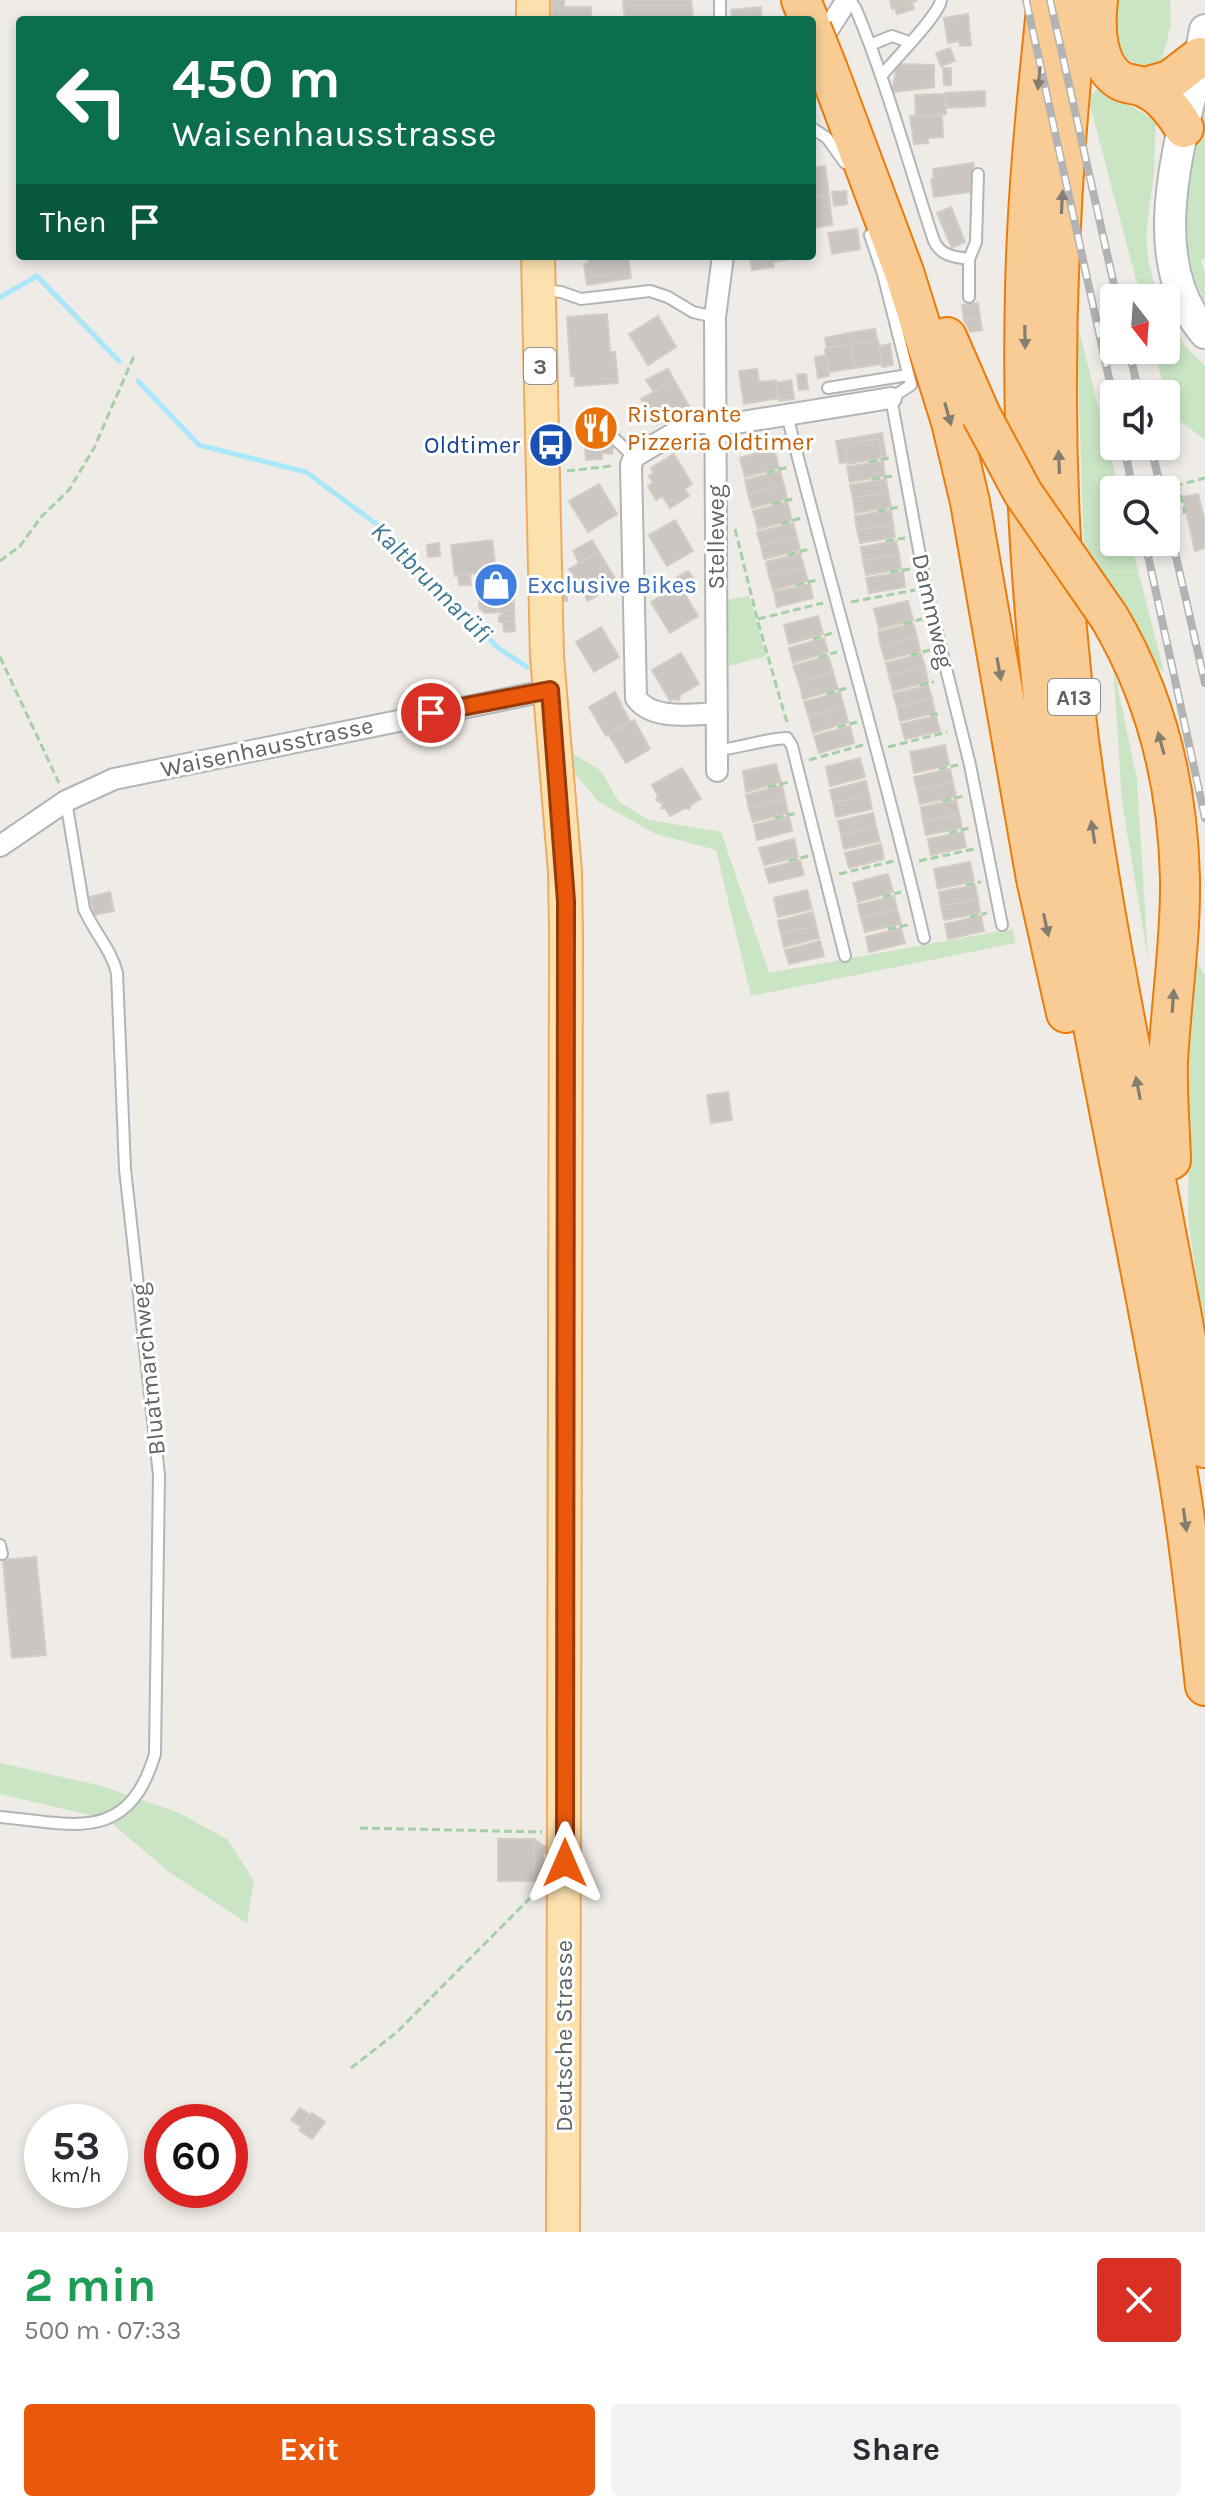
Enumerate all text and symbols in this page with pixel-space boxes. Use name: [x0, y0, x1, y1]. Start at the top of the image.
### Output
text: 450 m: [172, 46, 341, 111]
icon: left: [40, 48, 144, 152]
one-way arrow: [1032, 65, 1045, 90]
text: Waisenhausstrasse: [172, 113, 497, 155]
one-way arrow: [1055, 189, 1068, 214]
icon: arrive: [123, 200, 167, 244]
text: Then: [40, 204, 107, 240]
north arrow: [1100, 284, 1180, 364]
map controls: [1100, 284, 1180, 556]
one-way arrow: [1019, 325, 1031, 350]
road number: 3: [524, 348, 556, 384]
button: sound: [1100, 380, 1180, 460]
place label: Ristorante Pizzeria Oldtimer: [627, 400, 814, 456]
one-way arrow: [942, 403, 955, 427]
restaurant icon: Ristorante Pizzeria Oldtimer: [572, 404, 620, 452]
bus stop icon: Oldtimer: [527, 421, 575, 469]
place label: Oldtimer: [424, 431, 520, 459]
one-way arrow: [1052, 449, 1065, 474]
button: search: [1100, 476, 1180, 556]
street label: Stelleweg: [702, 484, 730, 589]
water label: Kaltbrunnarüfi: [364, 515, 499, 650]
street label: Dammweg: [906, 551, 960, 672]
shop icon: Exclusive Bikes: [472, 561, 520, 609]
place label: Exclusive Bikes: [527, 571, 697, 599]
one-way arrow: [993, 657, 1006, 682]
pin: [397, 679, 465, 747]
road number: A13: [1048, 679, 1100, 715]
icon: arrive: [409, 691, 453, 735]
street label: Waisenhausstrasse: [158, 711, 376, 783]
one-way arrow: [1155, 730, 1167, 755]
one-way arrow: [1086, 819, 1098, 844]
one-way arrow: [1040, 913, 1053, 938]
one-way arrow: [1167, 988, 1180, 1013]
one-way arrow: [1131, 1076, 1143, 1101]
street label: Bluatmarchweg: [125, 1281, 171, 1456]
one-way arrow: [1179, 1508, 1192, 1533]
position arrow: [523, 1821, 607, 1905]
street label: Deutsche Strasse: [550, 1940, 578, 2132]
speed limit sign: 60: [144, 2104, 248, 2208]
text: 53: [52, 2122, 100, 2169]
text: km/h: [51, 2164, 101, 2187]
text: 2 min: [24, 2257, 156, 2313]
button: close: [1097, 2258, 1181, 2342]
text: 500 m · 07:33: [24, 2315, 181, 2346]
button: Exit: [24, 2404, 595, 2496]
button: Share: [611, 2404, 1181, 2496]

